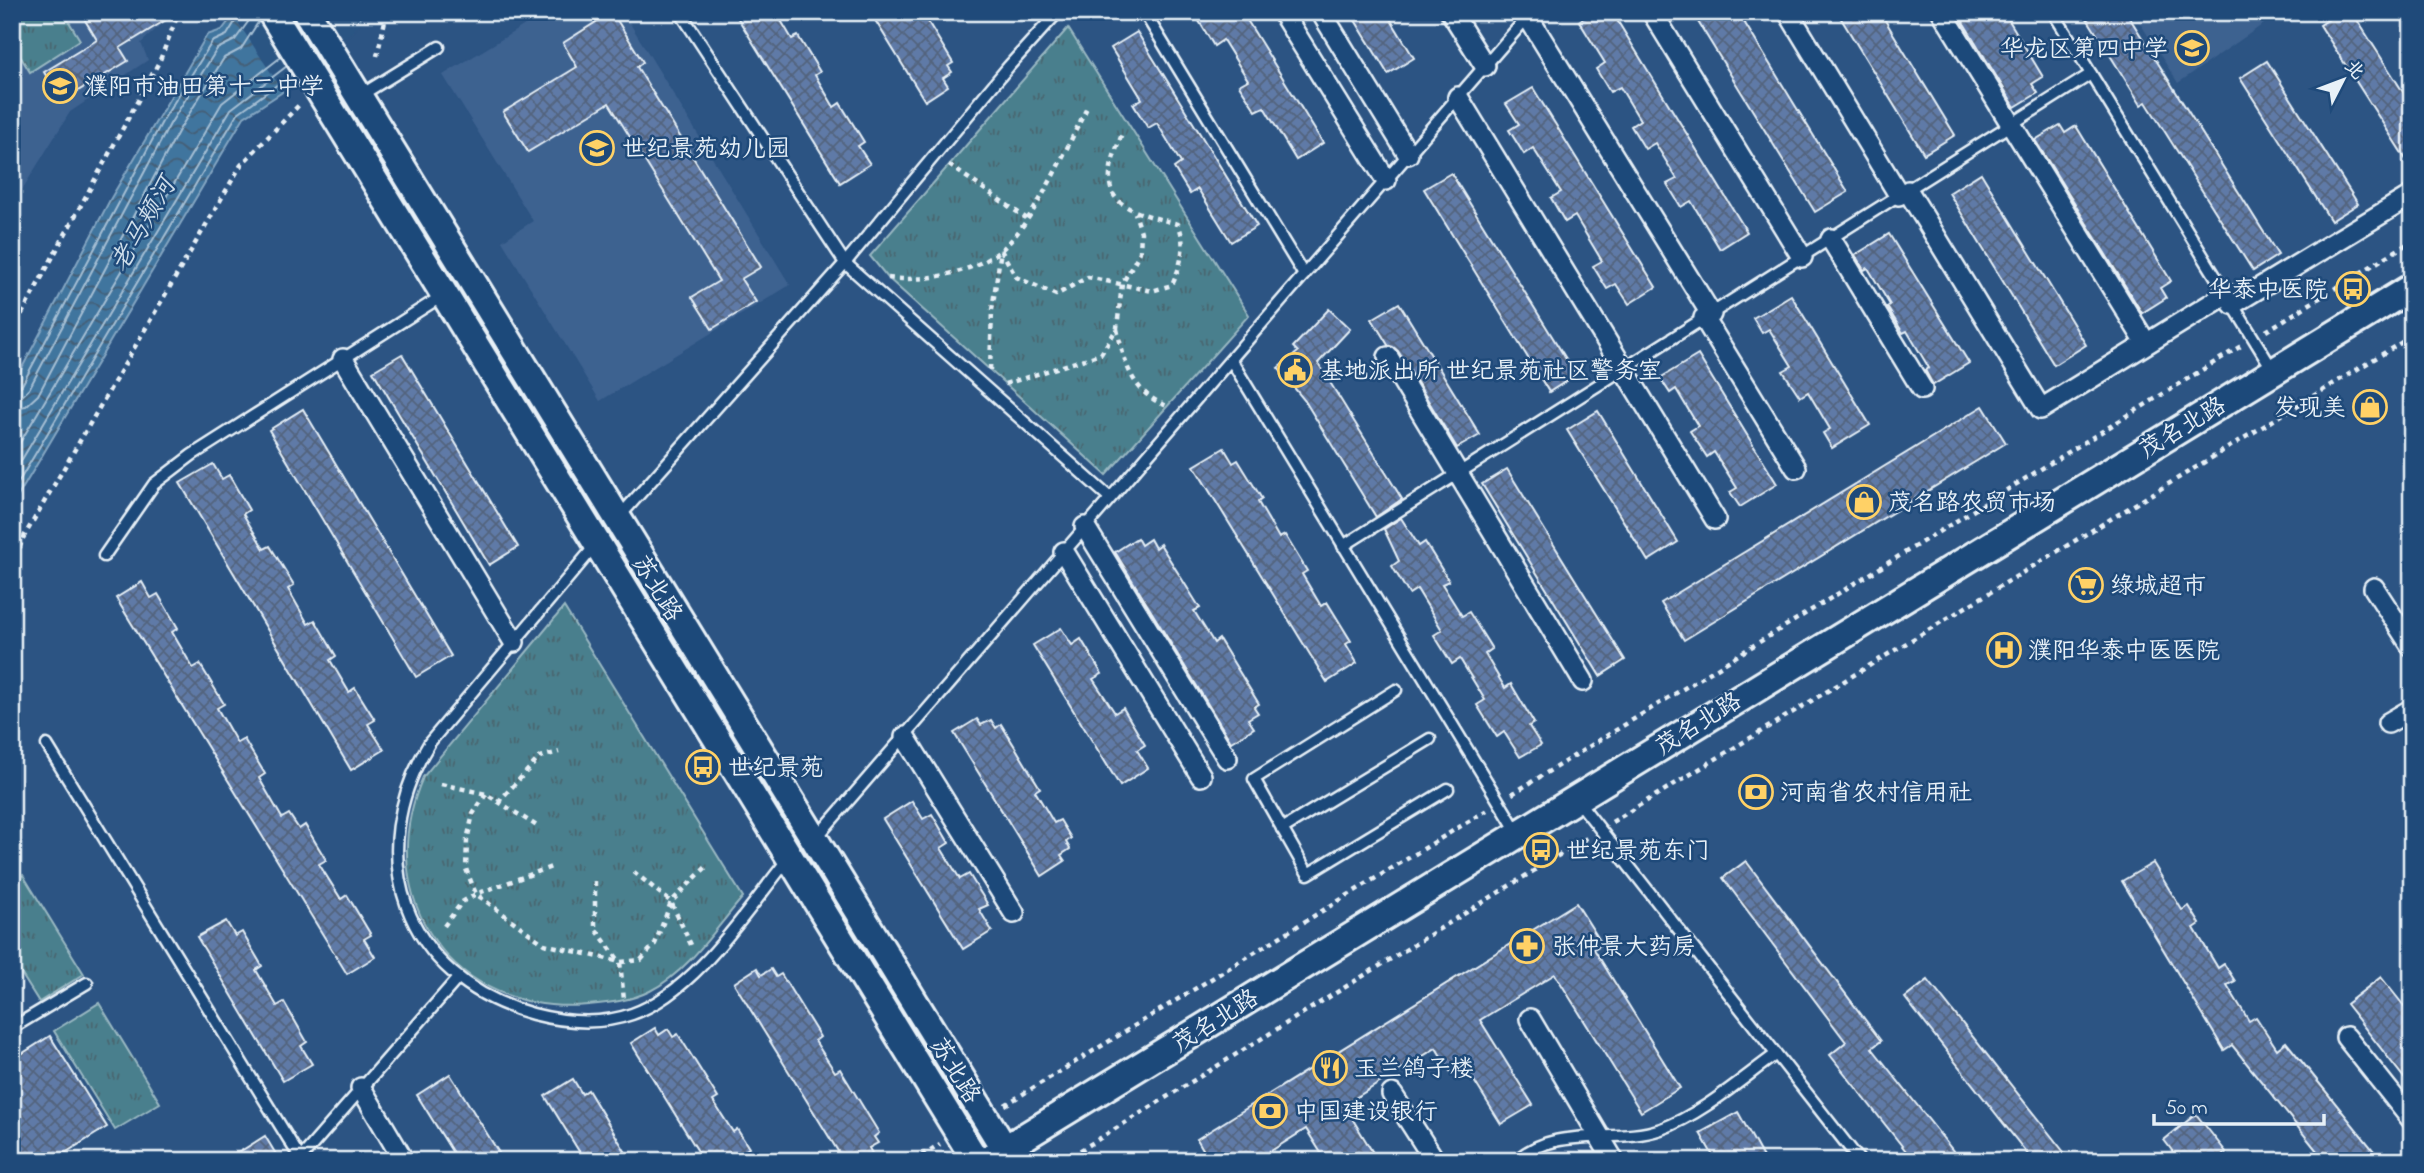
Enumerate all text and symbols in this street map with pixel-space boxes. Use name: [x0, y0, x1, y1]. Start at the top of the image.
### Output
school or university icon: 华龙区第四中学: [2173, 29, 2211, 67]
place label: 华龙区第四中学: [2000, 33, 2168, 68]
north arrow: [2308, 46, 2378, 116]
text: 北: [2337, 54, 2370, 86]
school or university icon: 濮阳市油田第十二中学: [41, 67, 79, 105]
place label: 濮阳市油田第十二中学: [84, 71, 324, 106]
school or university icon: 世纪景苑幼儿园: [578, 129, 616, 167]
place label: 世纪景苑幼儿园: [622, 133, 790, 168]
water label: 老马颊河: [102, 168, 189, 280]
bus stop icon: 华泰中医院: [2334, 270, 2372, 308]
place label: 华泰中医院: [2208, 274, 2328, 309]
public building icon: 基地派出所 世纪景苑社区警务室: [1276, 351, 1314, 389]
place label: 基地派出所 世纪景苑社区警务室: [1320, 355, 1662, 390]
shop icon: 发现美: [2351, 388, 2389, 426]
street label: 茂名北路: [2133, 389, 2233, 469]
place label: 发现美: [2274, 392, 2346, 427]
shop icon: 茂名路农贸市场: [1845, 483, 1883, 521]
place label: 茂名路农贸市场: [1888, 487, 2056, 522]
street label: 苏北路: [622, 550, 690, 629]
supermarket icon: 绿城超市: [2067, 566, 2105, 604]
place label: 绿城超市: [2110, 570, 2206, 605]
hospital icon: 濮阳华泰中医医院: [1985, 631, 2023, 669]
place label: 濮阳华泰中医医院: [2028, 635, 2220, 670]
street label: 茂名北路: [1649, 685, 1749, 765]
bus stop icon: 世纪景苑: [684, 748, 722, 786]
place label: 世纪景苑: [728, 752, 824, 787]
bank icon: 河南省农村信用社: [1737, 773, 1775, 811]
place label: 河南省农村信用社: [1780, 777, 1972, 812]
bus stop icon: 世纪景苑东门: [1522, 831, 1560, 869]
place label: 世纪景苑东门: [1566, 835, 1710, 870]
pharmacy icon: 张仲景大药房: [1508, 927, 1546, 965]
place label: 张仲景大药房: [1552, 931, 1696, 966]
street label: 茂名北路: [1166, 982, 1266, 1062]
street label: 苏北路: [920, 1032, 988, 1111]
restaurant icon: 玉兰鸽子楼: [1311, 1049, 1349, 1087]
place label: 玉兰鸽子楼: [1354, 1053, 1474, 1088]
scale bar: [2154, 1082, 2324, 1126]
bank icon: 中国建设银行: [1251, 1092, 1289, 1130]
text: 50 m: [2165, 1094, 2208, 1124]
place label: 中国建设银行: [1294, 1096, 1438, 1131]

